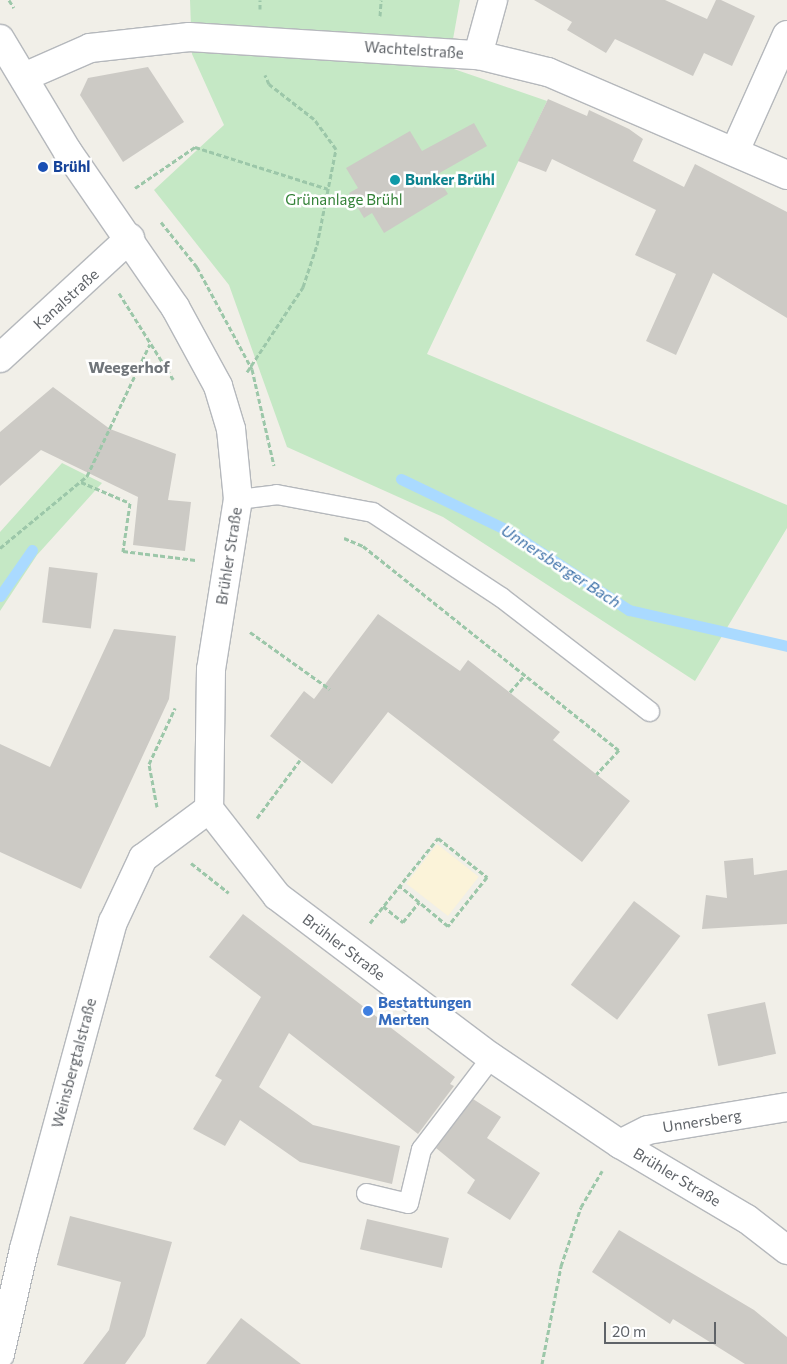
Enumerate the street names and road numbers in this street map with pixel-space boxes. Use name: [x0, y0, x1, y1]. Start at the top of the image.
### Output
street label: Wachtelstraße: [364, 38, 464, 62]
street label: Kanalstraße: [30, 265, 102, 333]
street label: Brühler Straße: [212, 506, 246, 606]
street label: Brühler Straße: [299, 910, 389, 984]
street label: Weinsbergtalstraße: [48, 996, 100, 1130]
street label: Unnersberg: [661, 1106, 743, 1136]
street label: Brühler Straße: [630, 1144, 724, 1210]

